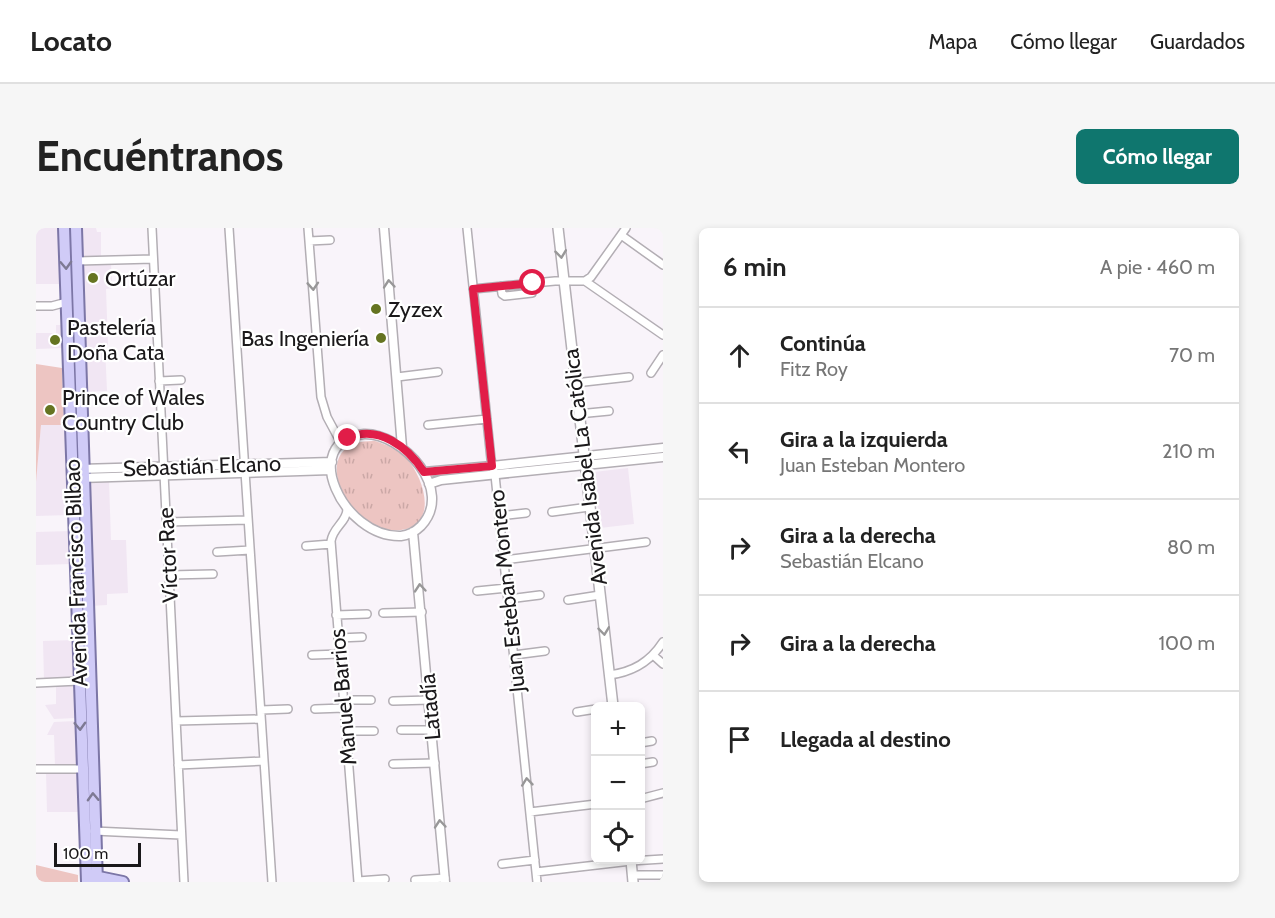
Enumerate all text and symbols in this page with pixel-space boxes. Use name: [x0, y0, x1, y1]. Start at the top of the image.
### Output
text: Locato: [30, 24, 112, 58]
text: Mapa: [929, 29, 977, 54]
text: Cómo llegar: [1010, 29, 1117, 54]
text: Guardados: [1150, 29, 1245, 54]
button: Cómo llegar: [1076, 129, 1239, 184]
text: Encuéntranos: [36, 130, 284, 182]
one-way arrow: [554, 250, 566, 259]
text: 6 min: [723, 251, 787, 283]
text: A pie · 460 m: [1100, 255, 1215, 279]
one-way arrow: [59, 261, 72, 270]
place label: Ortúzar: [105, 265, 176, 292]
route start: [519, 269, 545, 295]
marker: Ortúzar: [86, 271, 100, 285]
one-way arrow: [383, 279, 396, 288]
one-way arrow: [306, 282, 319, 291]
place label: Zyzex: [388, 296, 443, 323]
marker: Zyzex: [369, 302, 383, 316]
place label: Pastelería Doña Cata: [67, 314, 165, 366]
place label: Bas Ingeniería: [241, 325, 369, 352]
text: Continúa: [780, 330, 866, 357]
marker: Bas Ingeniería: [374, 331, 388, 345]
marker: Pastelería Doña Cata: [48, 333, 62, 347]
icon: ahead: [723, 339, 756, 372]
text: 70 m: [1169, 343, 1215, 367]
street label: Avenida Isabel La Católica: [557, 347, 613, 587]
text: Fitz Roy: [780, 357, 848, 381]
place label: Prince of Wales Country Club: [62, 384, 205, 436]
marker: Prince of Wales Country Club: [43, 403, 57, 417]
route end: [334, 424, 360, 450]
text: Gira a la izquierda: [780, 426, 948, 453]
icon: left: [723, 435, 756, 468]
text: 210 m: [1162, 439, 1215, 463]
street label: Sebastián Elcano: [123, 450, 281, 482]
text: Juan Esteban Montero: [780, 453, 965, 477]
street label: Avenida Francisco Bilbao: [59, 459, 93, 687]
street label: Juan Esteban Montero: [483, 488, 531, 695]
street label: Víctor Rae: [152, 507, 184, 603]
text: Gira a la derecha: [780, 522, 936, 549]
icon: right: [723, 531, 756, 564]
text: 80 m: [1167, 535, 1215, 559]
text: Sebastián Elcano: [780, 549, 924, 573]
one-way arrow: [414, 583, 427, 592]
one-way arrow: [597, 626, 610, 635]
icon: right: [723, 627, 756, 660]
street label: Manuel Barrios: [324, 628, 362, 766]
text: Gira a la derecha: [780, 630, 936, 657]
text: 100 m: [1159, 631, 1215, 655]
street label: Latadía: [414, 672, 446, 741]
map controls: [591, 702, 645, 864]
button: +: [591, 702, 645, 756]
one-way arrow: [74, 721, 87, 730]
icon: arrive: [723, 723, 756, 756]
text: Llegada al destino: [780, 726, 951, 753]
button: −: [591, 756, 645, 810]
one-way arrow: [521, 777, 534, 787]
one-way arrow: [87, 792, 100, 801]
button: locate: [591, 810, 645, 864]
one-way arrow: [434, 819, 447, 828]
scale bar: [54, 840, 141, 868]
text: 100 m: [63, 844, 108, 863]

